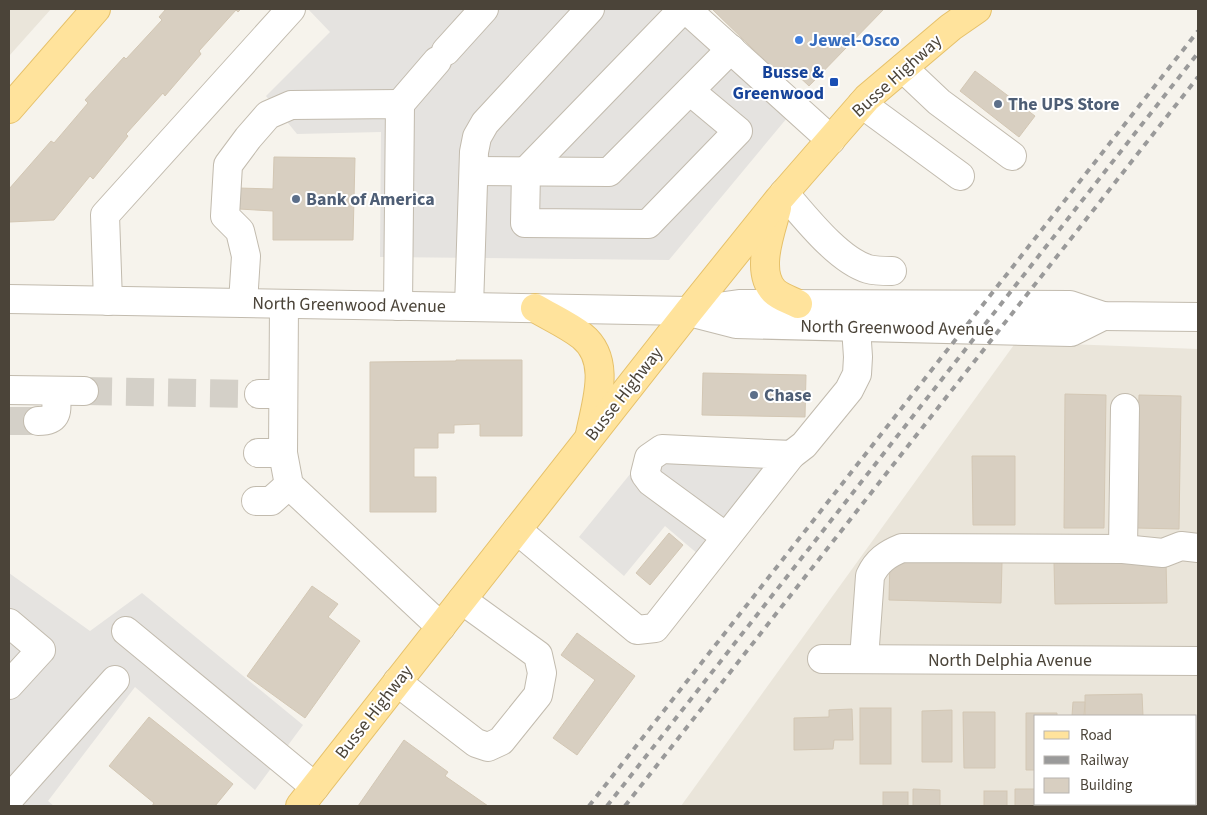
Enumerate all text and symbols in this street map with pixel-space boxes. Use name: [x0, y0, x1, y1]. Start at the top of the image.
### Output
place label: Jewel-Osco: [809, 28, 900, 53]
street label: Busse Highway: [847, 28, 948, 123]
marker: Jewel-Osco: [793, 34, 805, 46]
place label: Busse & Greenwood: [732, 60, 824, 106]
marker: Busse & Greenwood: [828, 76, 840, 88]
place label: The UPS Store: [1008, 92, 1120, 117]
marker: The UPS Store: [992, 98, 1004, 110]
place label: Bank of America: [306, 187, 435, 212]
marker: Bank of America: [290, 193, 302, 205]
street label: North Greenwood Avenue: [252, 291, 446, 319]
street label: North Greenwood Avenue: [800, 314, 994, 342]
street label: Busse Highway: [579, 341, 669, 446]
place label: Chase: [764, 383, 812, 408]
marker: Chase: [748, 389, 760, 401]
street label: North Delphia Avenue: [928, 648, 1092, 673]
street label: Busse Highway: [329, 659, 419, 764]
legend: [1034, 715, 1197, 805]
text: Road: [1080, 725, 1112, 746]
text: Railway: [1080, 750, 1129, 771]
text: Building: [1080, 775, 1133, 796]

